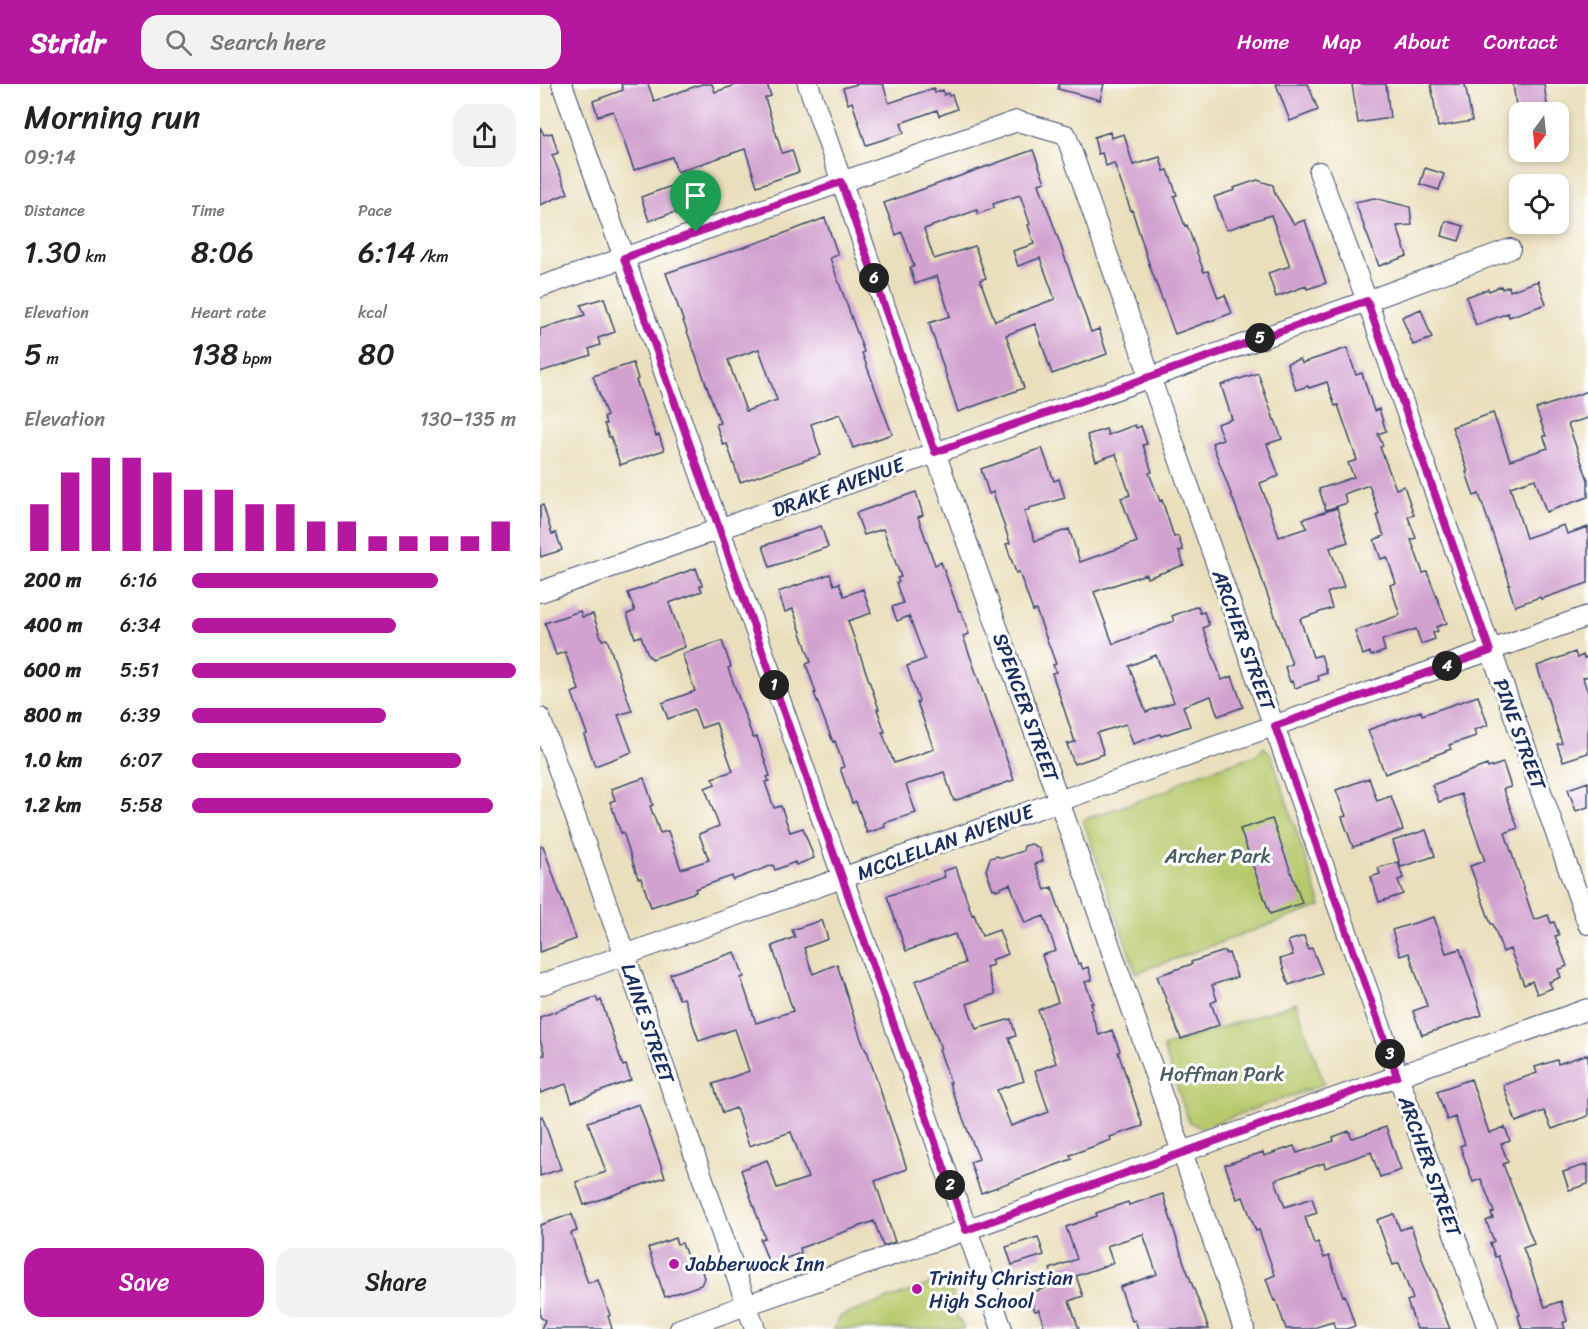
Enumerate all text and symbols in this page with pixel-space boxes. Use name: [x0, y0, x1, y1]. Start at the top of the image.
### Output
search box: [141, 15, 561, 69]
text: Stridr: [30, 18, 105, 67]
text: Search here: [210, 23, 326, 62]
text: Home: [1237, 23, 1289, 61]
text: Map: [1322, 23, 1361, 61]
text: About: [1394, 23, 1451, 61]
text: Contact: [1484, 23, 1558, 61]
icon: search: [162, 26, 195, 59]
text: Morning run: [24, 88, 200, 146]
north arrow: [1509, 102, 1569, 162]
map controls: [1509, 102, 1569, 234]
button: share: [453, 104, 516, 167]
text: 09:14: [24, 140, 76, 175]
pin: [670, 170, 721, 232]
button: locate: [1509, 174, 1569, 234]
icon: arrive: [679, 179, 712, 212]
text: Distance: [24, 196, 85, 225]
text: Time: [191, 196, 225, 225]
text: Pace: [358, 196, 392, 225]
text: 1.30: [24, 225, 81, 279]
text: 8:06: [191, 225, 254, 279]
text: 6:14: [358, 225, 416, 279]
text: km: [81, 242, 106, 271]
text: /km: [416, 242, 449, 271]
pin: 6: [859, 263, 889, 293]
text: 6: [869, 263, 879, 292]
text: Elevation: [24, 298, 89, 327]
text: Heart rate: [191, 298, 266, 327]
text: kcal: [358, 298, 387, 327]
pin: 5: [1245, 323, 1275, 353]
text: 5: [1255, 323, 1265, 352]
text: 5: [24, 327, 42, 381]
text: 138: [191, 327, 238, 381]
text: 80: [358, 327, 395, 381]
text: m: [42, 344, 59, 373]
text: bpm: [238, 344, 272, 373]
text: Elevation: [24, 402, 105, 437]
text: 130–135 m: [420, 402, 516, 437]
street label: DRAKE AVENUE: [767, 447, 911, 528]
text: 200 m: [24, 563, 81, 598]
text: 6:16: [120, 563, 157, 598]
street label: ARCHER STREET: [1201, 564, 1286, 717]
text: 400 m: [24, 608, 82, 643]
text: 6:34: [120, 608, 161, 643]
street label: SPENCER STREET: [982, 628, 1069, 788]
pin: 4: [1432, 651, 1462, 681]
text: 4: [1442, 651, 1452, 680]
text: 600 m: [24, 653, 81, 688]
text: 5:51: [120, 653, 159, 688]
pin: 1: [759, 670, 789, 700]
text: 1: [771, 670, 777, 699]
street label: PINE STREET: [1483, 673, 1556, 796]
text: 800 m: [24, 698, 82, 733]
text: 6:39: [120, 698, 161, 733]
text: 1.0 km: [24, 743, 82, 778]
text: 6:07: [120, 743, 161, 778]
text: 1.2 km: [24, 788, 81, 823]
text: 5:58: [120, 788, 163, 823]
street label: MCCLELLAN AVENUE: [852, 794, 1040, 891]
park label: Archer Park: [1164, 839, 1271, 874]
street label: LAINE STREET: [611, 958, 685, 1089]
pin: 3: [1375, 1039, 1405, 1069]
text: 3: [1386, 1039, 1394, 1068]
park label: Hoffman Park: [1160, 1057, 1285, 1092]
street label: ARCHER STREET: [1387, 1090, 1472, 1243]
pin: 2: [935, 1170, 965, 1200]
text: 2: [945, 1170, 955, 1199]
place label: Jabberwock Inn: [685, 1247, 825, 1282]
button: Save: [24, 1248, 264, 1317]
button: Share: [276, 1248, 516, 1317]
marker: Jabberwock Inn: [667, 1257, 681, 1271]
place label: Trinity Christian High School: [929, 1261, 1073, 1319]
marker: Trinity Christian High School: [910, 1282, 924, 1296]

